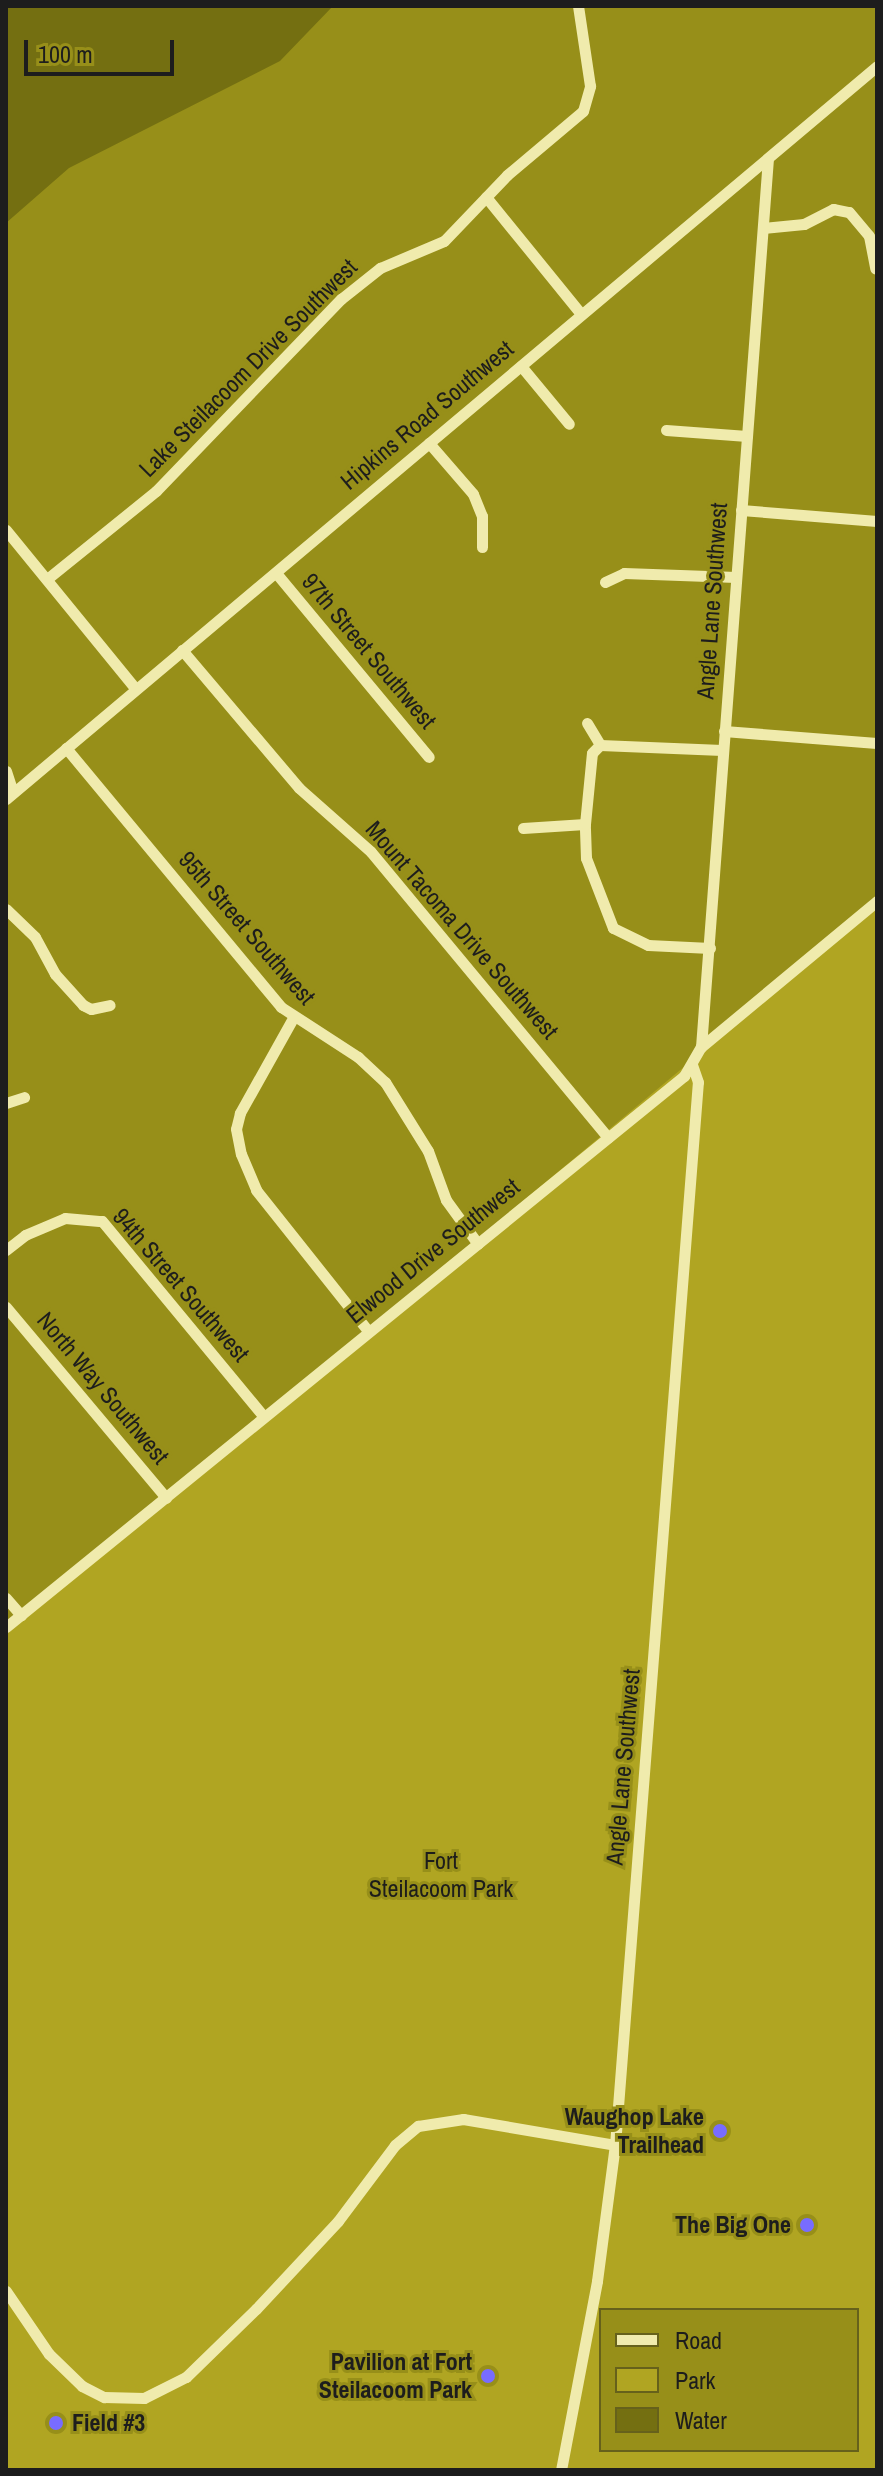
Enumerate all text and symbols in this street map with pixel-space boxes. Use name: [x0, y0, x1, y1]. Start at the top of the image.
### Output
scale bar: [28, 24, 178, 74]
text: 100 m: [38, 38, 93, 70]
street label: Lake Steilacoom Drive Southwest: [133, 253, 363, 483]
street label: Hipkins Road Southwest: [335, 334, 519, 496]
street label: Angle Lane Southwest: [691, 502, 733, 700]
street label: 97th Street Southwest: [296, 568, 442, 734]
street label: Mount Tacoma Drive Southwest: [360, 815, 564, 1045]
street label: 95th Street Southwest: [173, 845, 321, 1011]
street label: Elwood Drive Southwest: [341, 1172, 525, 1330]
street label: 94th Street Southwest: [107, 1202, 255, 1368]
street label: North Way Southwest: [31, 1306, 175, 1470]
street label: Angle Lane Southwest: [600, 1668, 646, 1866]
park label: Fort Steilacoom Park: [369, 1847, 513, 1903]
place label: Waughop Lake Trailhead: [565, 2103, 704, 2159]
marker: Waughop Lake Trailhead: [711, 2122, 729, 2140]
place label: The Big One: [675, 2211, 791, 2239]
marker: The Big One: [798, 2216, 816, 2234]
legend: [599, 2308, 859, 2452]
text: Road: [675, 2324, 722, 2356]
place label: Pavilion at Fort Steilacoom Park: [319, 2348, 472, 2404]
text: Park: [675, 2364, 715, 2396]
marker: Pavilion at Fort Steilacoom Park: [479, 2367, 497, 2385]
text: Water: [675, 2404, 727, 2436]
place label: Field #3: [72, 2409, 145, 2437]
marker: Field #3: [47, 2414, 65, 2432]

